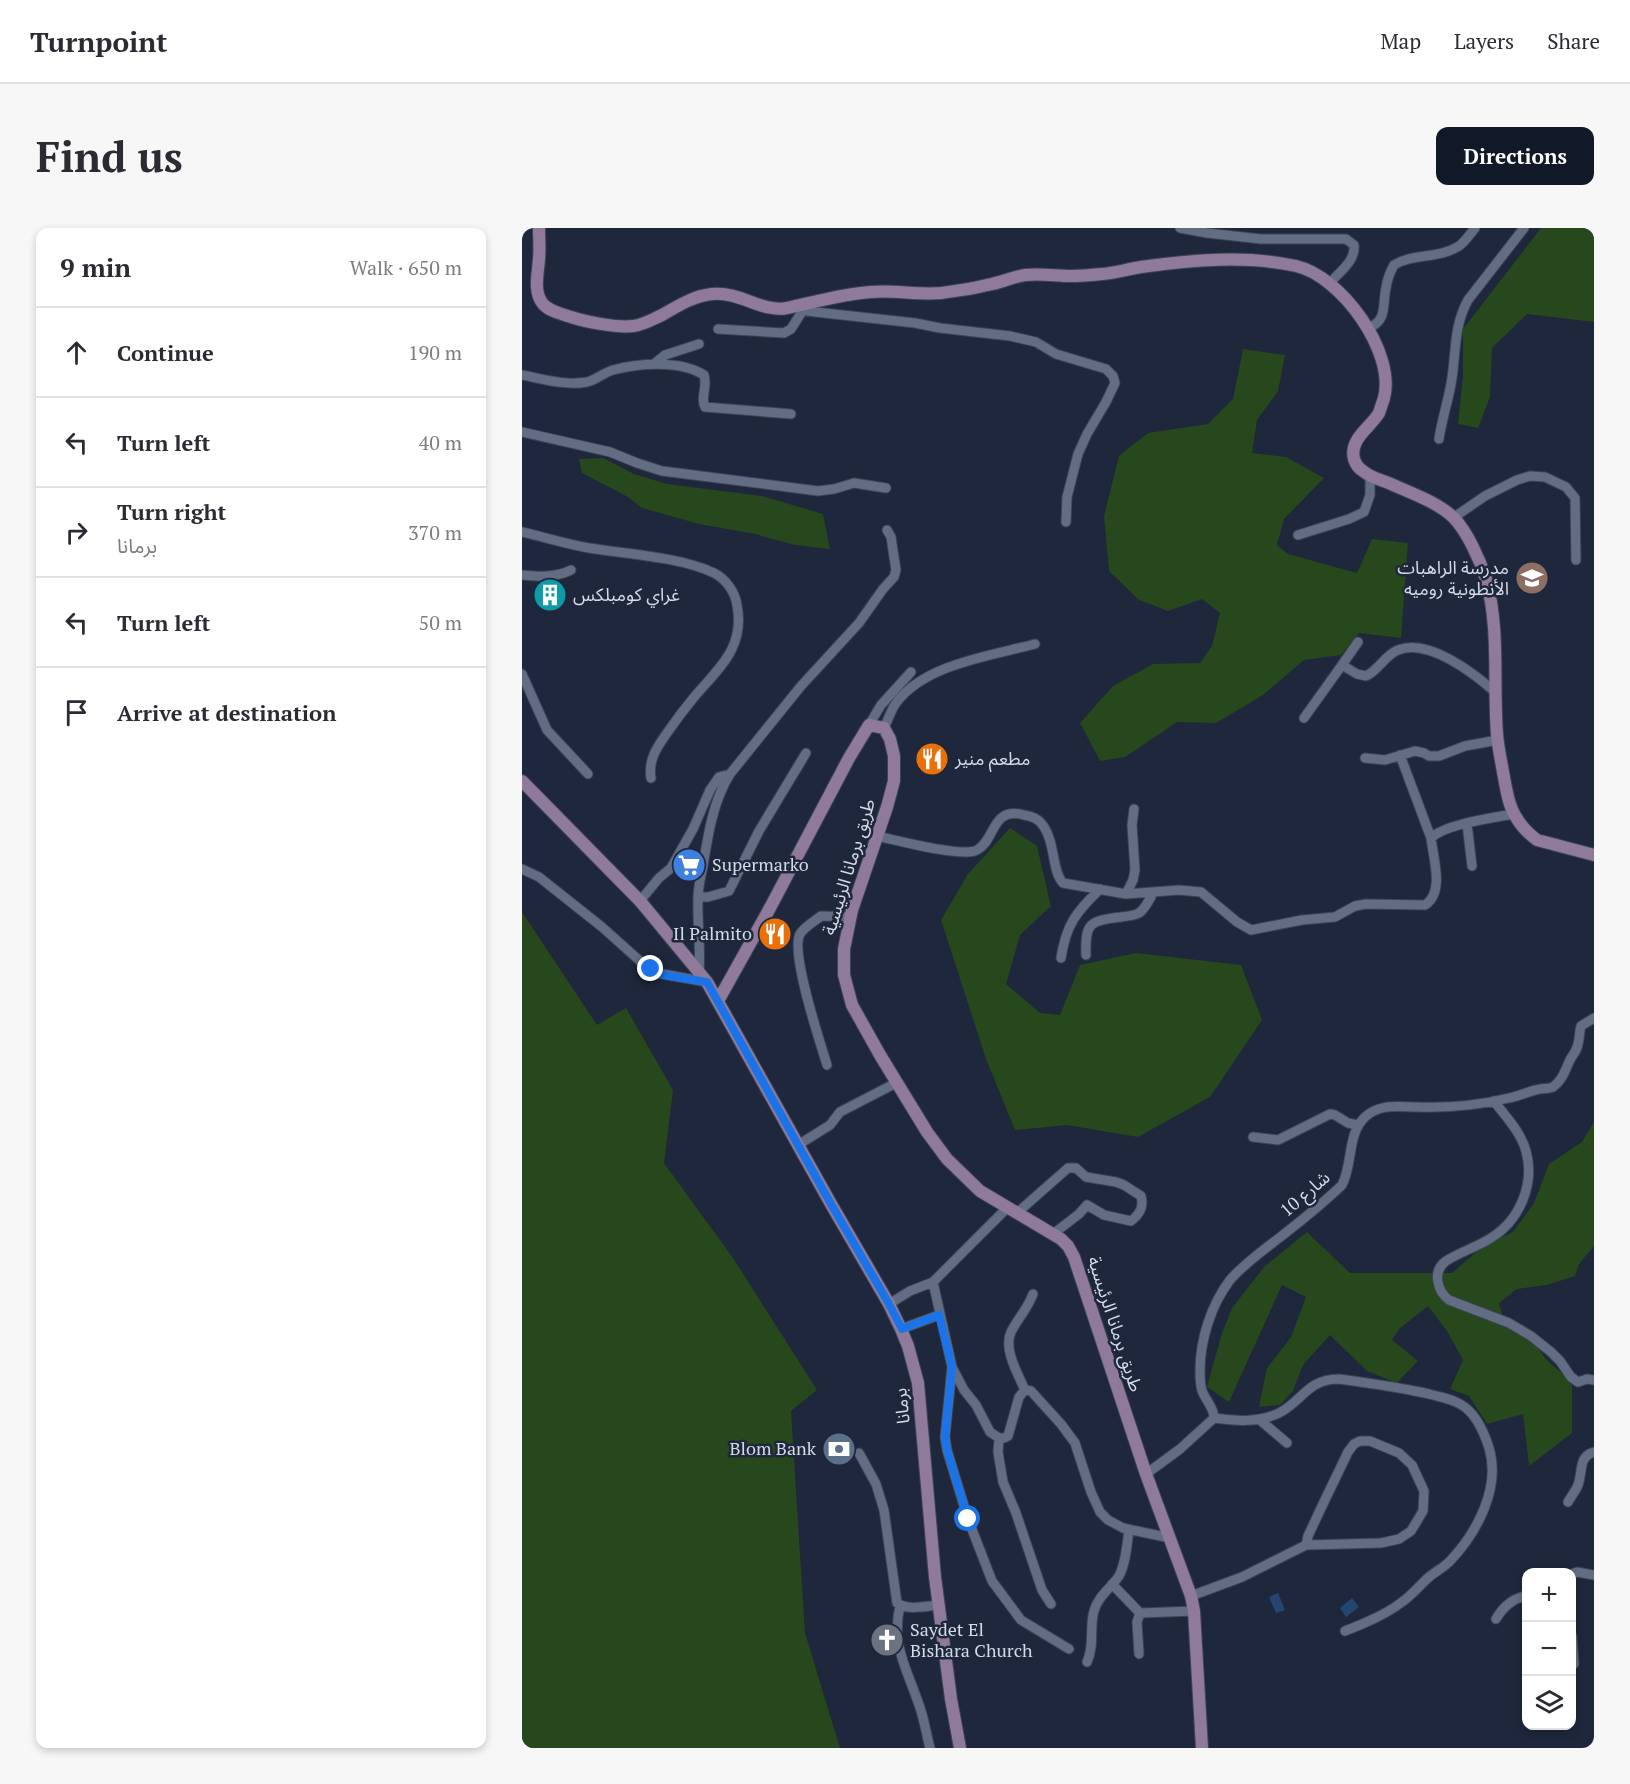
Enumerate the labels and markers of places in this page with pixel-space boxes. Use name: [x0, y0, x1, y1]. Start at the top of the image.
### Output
place label: مدرسة الراهبات الأنطونية روميه: [1397, 555, 1509, 600]
school or university icon: مدرسة الراهبات الأنطونية روميه: [1514, 560, 1550, 596]
building icon: غراي كومبلكس: [532, 577, 568, 613]
place label: غراي كومبلكس: [573, 582, 680, 608]
restaurant icon: مطعم منير: [914, 741, 950, 777]
place label: مطعم منير: [954, 746, 1031, 772]
supermarket icon: Supermarko: [671, 847, 707, 883]
place label: Supermarko: [712, 852, 809, 876]
restaurant icon: Il Palmito: [757, 916, 793, 952]
place label: Il Palmito: [673, 921, 752, 945]
bank icon: Blom Bank: [821, 1431, 857, 1467]
place label: Blom Bank: [730, 1436, 817, 1460]
place label: Saydet El Bishara Church: [910, 1617, 1033, 1662]
church icon: Saydet El Bishara Church: [869, 1622, 905, 1658]

